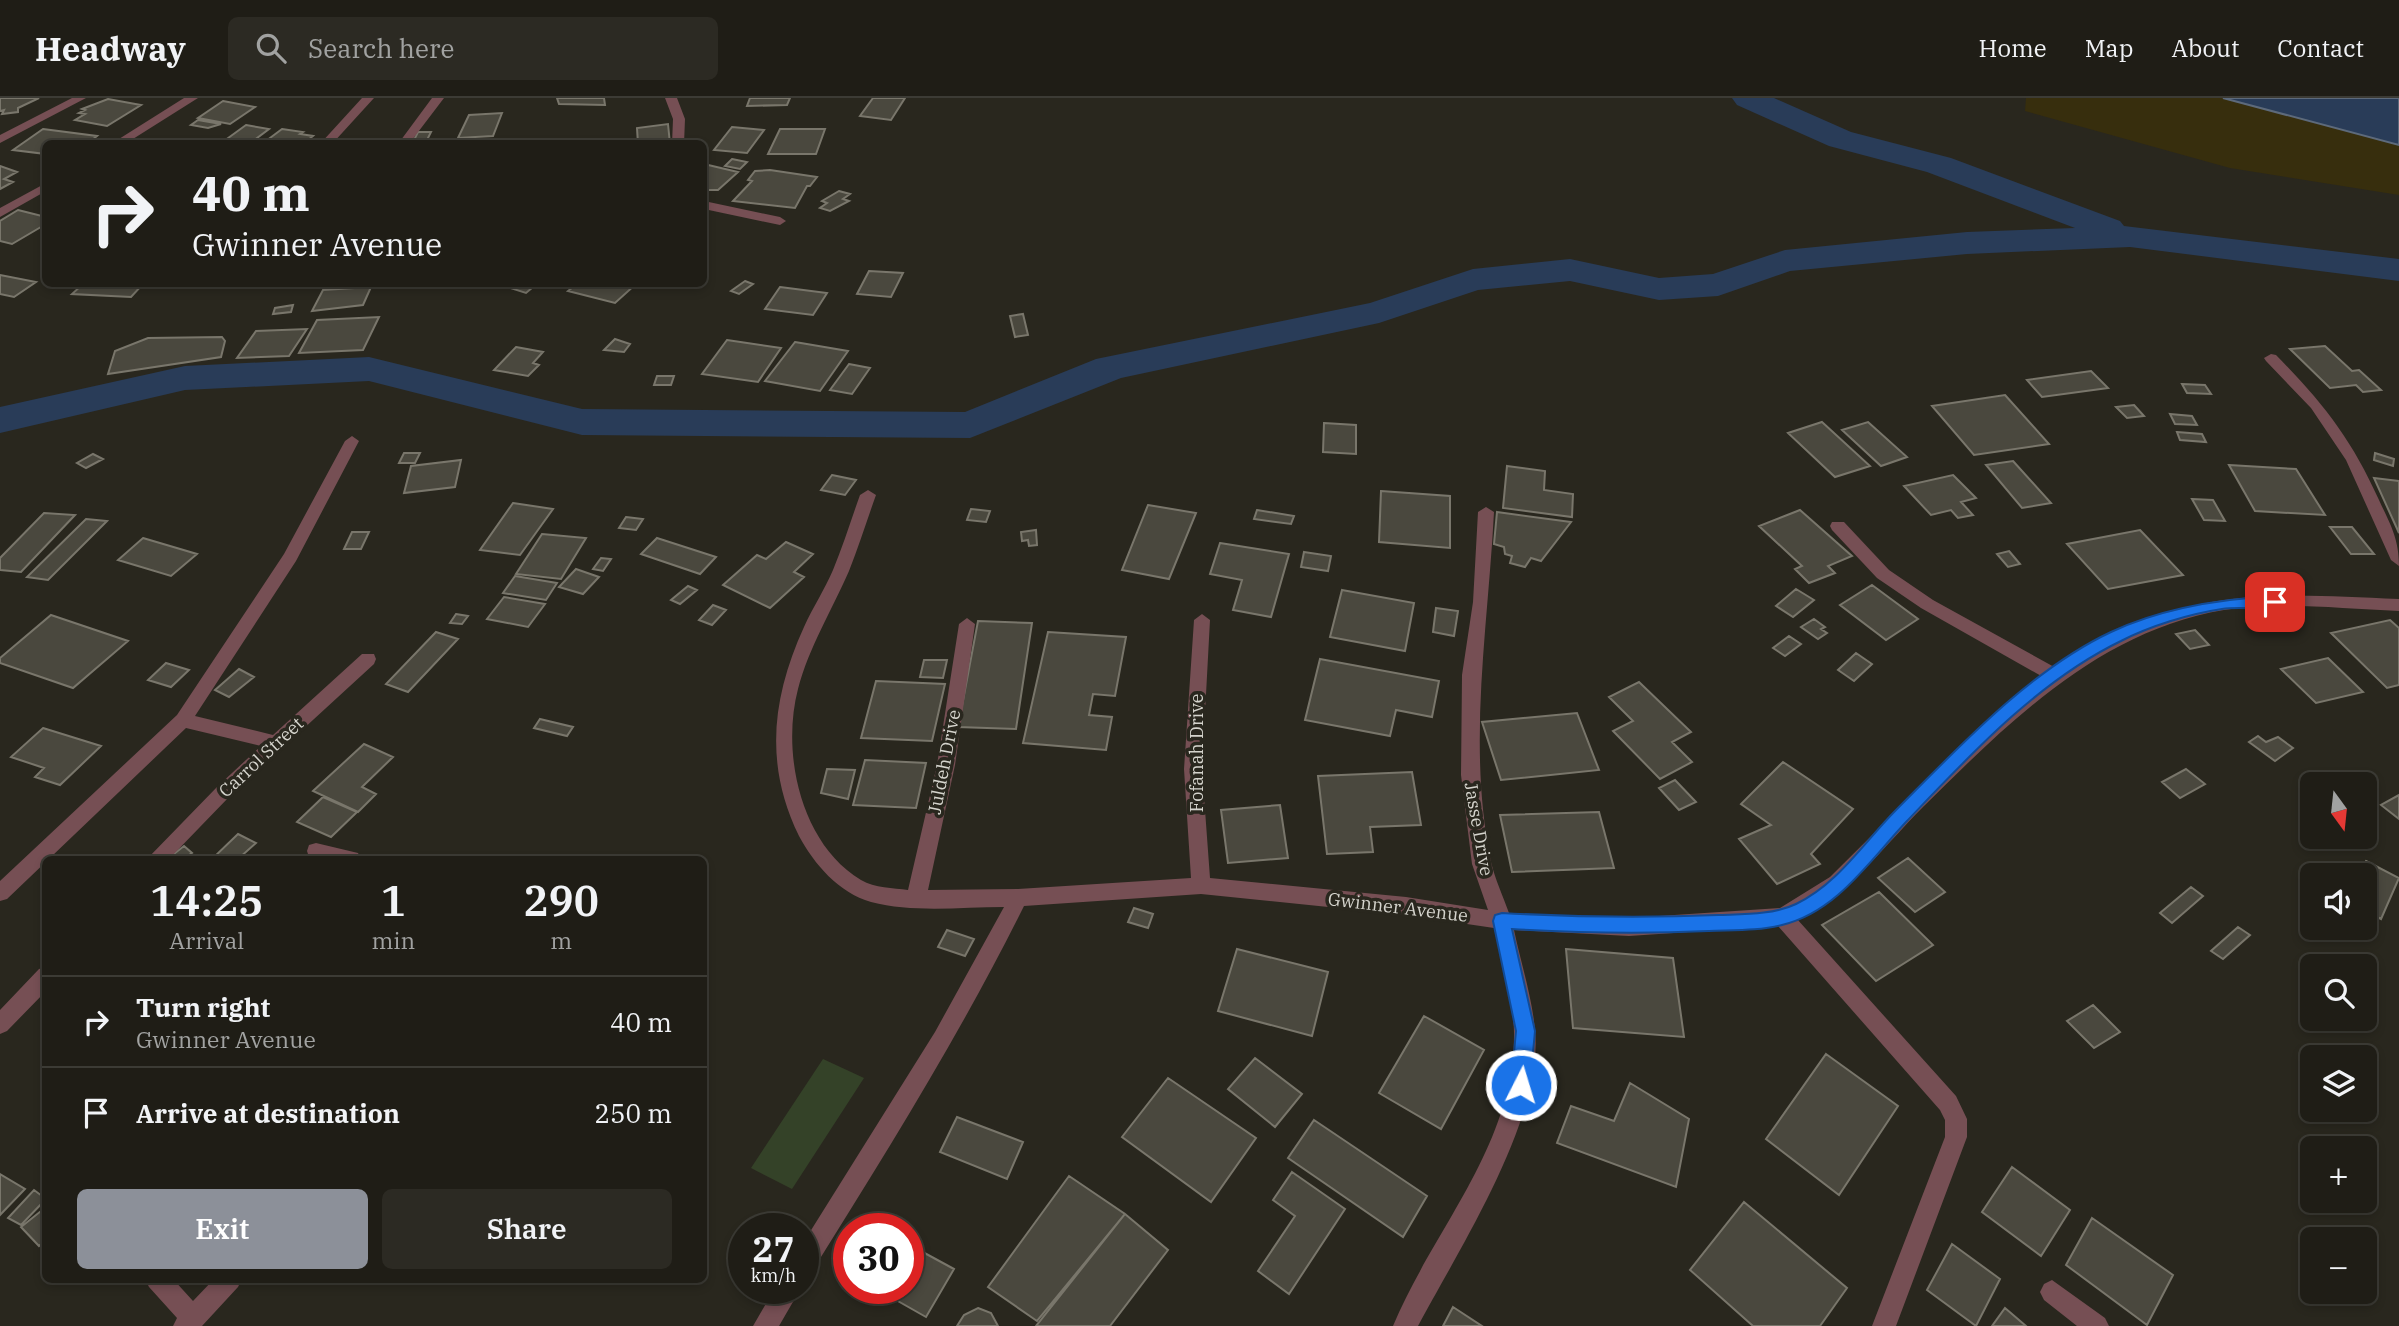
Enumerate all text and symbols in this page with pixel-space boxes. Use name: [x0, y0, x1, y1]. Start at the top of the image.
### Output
search box: [228, 17, 718, 80]
text: Headway: [35, 27, 186, 70]
icon: search: [252, 29, 290, 67]
text: Search here: [308, 31, 454, 65]
text: Home: [1979, 32, 2047, 64]
text: Map: [2085, 32, 2133, 64]
text: About: [2171, 32, 2239, 64]
text: Contact: [2277, 32, 2364, 64]
text: 40 m: [192, 161, 310, 224]
icon: right: [77, 168, 168, 259]
text: Gwinner Avenue: [192, 223, 442, 265]
pin: [2245, 572, 2305, 632]
icon: arrive: [2256, 583, 2294, 621]
street label: Fofanah Drive: [1185, 694, 1208, 812]
street label: Juldeh Drive: [923, 708, 965, 816]
street label: Carrol Street: [214, 712, 308, 802]
north arrow: [2300, 772, 2376, 849]
map controls: [2300, 772, 2377, 1304]
street label: Jasse Drive: [1459, 780, 1499, 878]
button: sound: [2300, 863, 2377, 940]
text: 14:25: [150, 873, 263, 928]
text: 1: [381, 873, 406, 928]
text: 290: [523, 873, 599, 928]
street label: Gwinner Avenue: [1327, 887, 1469, 927]
text: Arrival: [169, 925, 244, 955]
text: min: [371, 925, 415, 955]
text: m: [550, 925, 572, 955]
button: search: [2300, 954, 2377, 1031]
text: Turn right: [136, 990, 270, 1024]
icon: right: [77, 1003, 115, 1041]
text: 40 m: [610, 1005, 672, 1039]
text: Gwinner Avenue: [136, 1024, 316, 1054]
button: layers: [2300, 1045, 2377, 1122]
position arrow: [1484, 1048, 1558, 1122]
icon: arrive: [77, 1094, 115, 1132]
text: Arrive at destination: [136, 1096, 400, 1130]
text: 250 m: [594, 1096, 672, 1130]
button: +: [2300, 1136, 2377, 1213]
button: Exit: [77, 1189, 368, 1269]
button: Share: [382, 1189, 672, 1269]
speed limit sign: 30: [833, 1213, 924, 1304]
text: 27: [752, 1226, 795, 1272]
button: −: [2300, 1227, 2377, 1304]
text: km/h: [751, 1264, 796, 1287]

